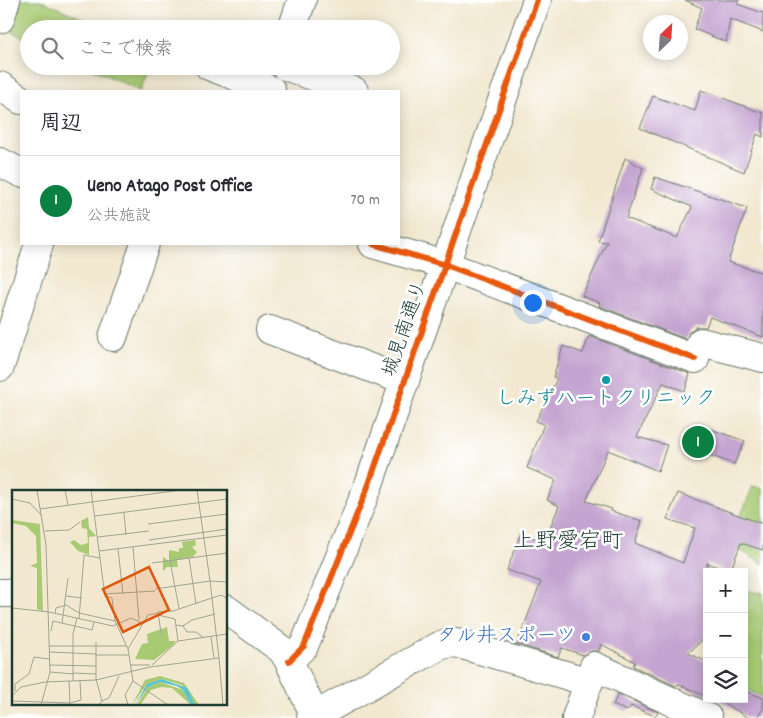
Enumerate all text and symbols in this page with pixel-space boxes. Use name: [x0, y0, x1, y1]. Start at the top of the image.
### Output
north arrow: [643, 15, 688, 60]
search box: [20, 20, 400, 75]
icon: search: [38, 34, 66, 62]
text: ここで検索: [78, 37, 173, 64]
text: 周辺: [40, 110, 82, 140]
text: Ueno Atago Post Office: [87, 174, 253, 201]
text: 1: [54, 189, 58, 212]
text: 70 m: [350, 189, 380, 212]
text: 公共施設: [87, 205, 151, 228]
street label: 城見南通り: [376, 277, 436, 381]
your location: [520, 290, 546, 316]
marker: しみずハートクリニック: [600, 374, 612, 386]
place label: しみずハートクリニック: [496, 386, 716, 414]
pin: 1: [682, 423, 714, 461]
inset map: [12, 490, 228, 706]
district label: 上野愛宕町: [513, 527, 623, 558]
map controls: [703, 568, 748, 703]
button: +: [703, 568, 748, 613]
button: −: [703, 613, 748, 658]
place label: タル井スポーツ: [437, 623, 576, 651]
marker: タル井スポーツ: [580, 631, 592, 643]
button: layers: [703, 658, 748, 703]

